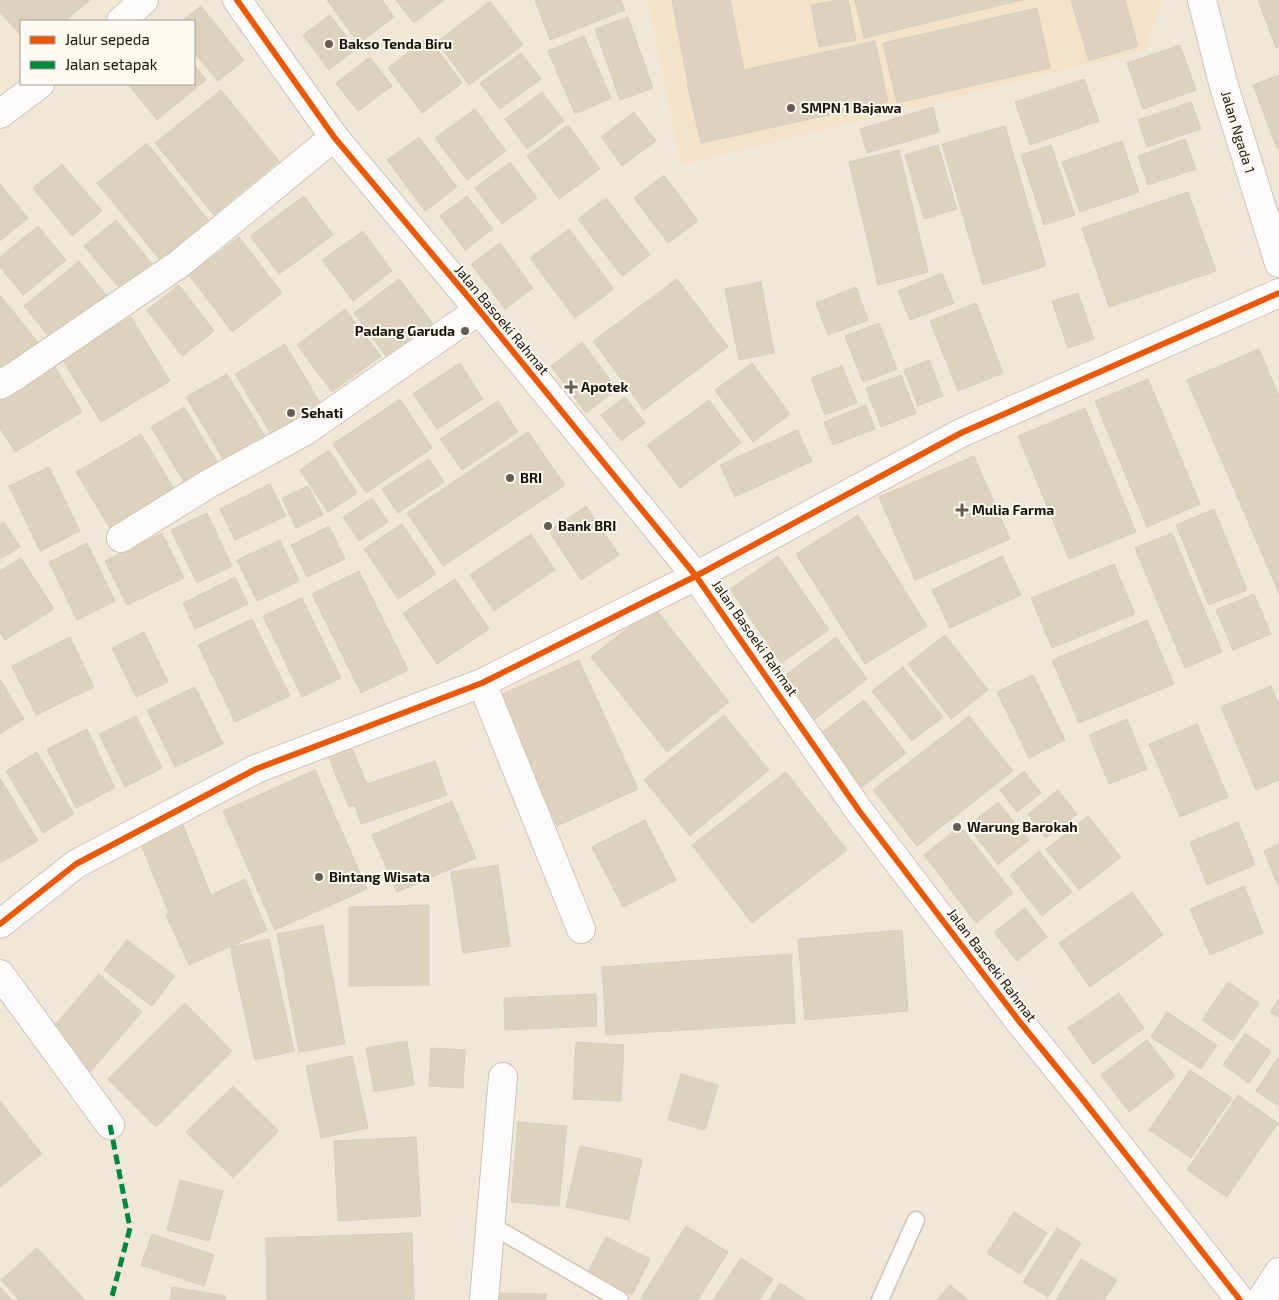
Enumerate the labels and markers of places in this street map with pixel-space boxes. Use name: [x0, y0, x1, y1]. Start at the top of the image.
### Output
place label: Bakso Tenda Biru: [339, 35, 452, 52]
marker: Bakso Tenda Biru: [323, 38, 335, 50]
place label: SMPN 1 Bajawa: [801, 99, 901, 116]
marker: SMPN 1 Bajawa: [785, 102, 797, 114]
place label: Padang Garuda: [355, 322, 455, 339]
marker: Padang Garuda: [459, 325, 471, 337]
place label: Apotek: [581, 378, 628, 395]
marker: Apotek: [565, 381, 577, 393]
place label: Sehati: [301, 404, 343, 421]
marker: Sehati: [285, 407, 297, 419]
place label: BRI: [520, 469, 542, 486]
marker: BRI: [504, 472, 516, 484]
place label: Mulia Farma: [972, 501, 1054, 518]
marker: Mulia Farma: [956, 504, 968, 516]
place label: Bank BRI: [558, 517, 616, 534]
marker: Bank BRI: [542, 520, 554, 532]
place label: Warung Barokah: [967, 818, 1078, 835]
marker: Warung Barokah: [951, 821, 963, 833]
place label: Bintang Wisata: [329, 868, 430, 885]
marker: Bintang Wisata: [313, 871, 325, 883]

